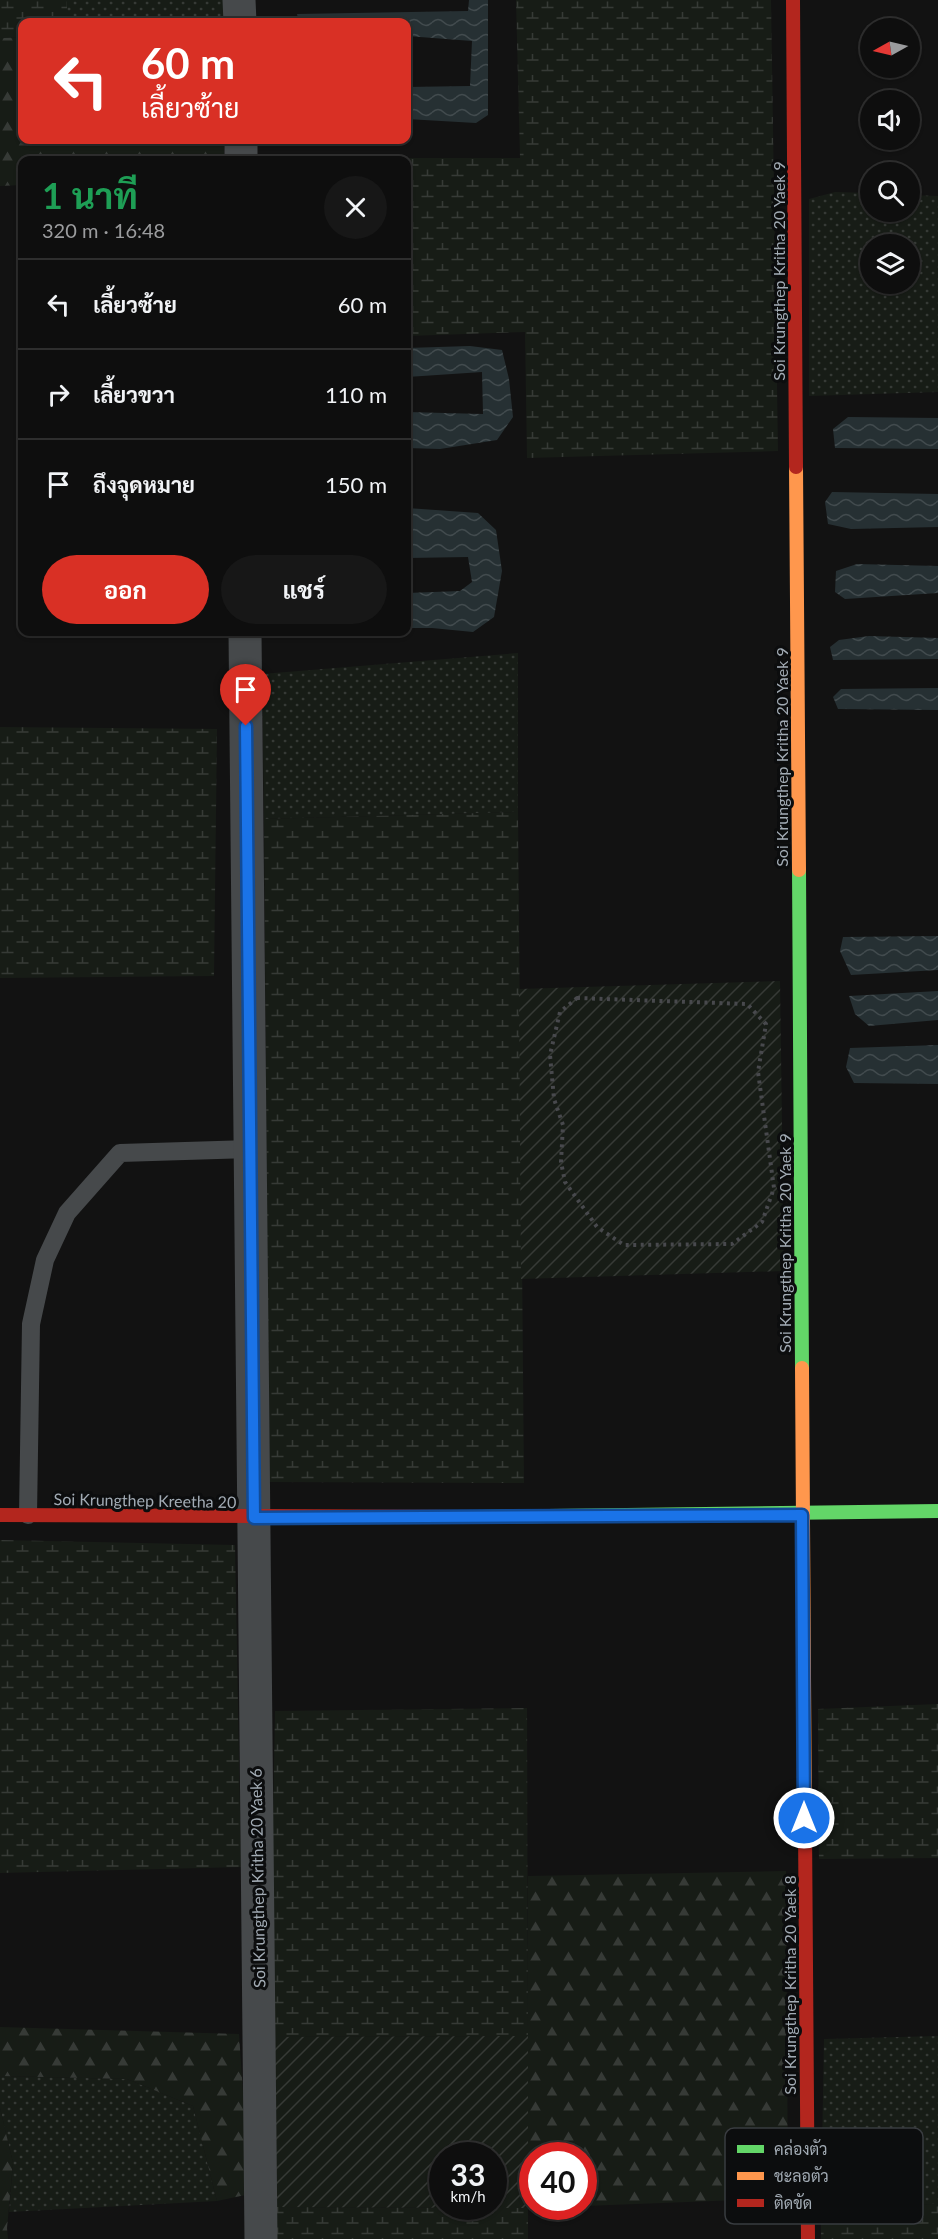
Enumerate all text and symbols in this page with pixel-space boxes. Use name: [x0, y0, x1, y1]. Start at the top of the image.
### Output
north arrow: [860, 18, 920, 78]
map controls: [860, 18, 920, 294]
text: 60 m: [141, 38, 235, 88]
icon: left: [42, 42, 120, 120]
button: sound: [860, 90, 920, 150]
text: เลี้ยวซ้าย: [141, 91, 239, 124]
street label: Soi Krungthep Kritha 20 Yaek 9: [769, 161, 788, 381]
button: search: [860, 162, 920, 222]
text: 1 นาที: [42, 173, 138, 217]
button: close: [324, 176, 387, 239]
text: 320 m · 16:48: [42, 218, 165, 242]
button: layers: [860, 234, 920, 294]
icon: left: [42, 288, 75, 321]
text: เลี้ยวซ้าย: [93, 291, 177, 318]
text: 60 m: [338, 291, 387, 318]
icon: right: [42, 378, 75, 411]
text: เลี้ยวขวา: [93, 381, 175, 408]
text: 110 m: [325, 381, 387, 408]
icon: arrive: [42, 468, 75, 501]
text: ถึงจุดหมาย: [93, 471, 195, 498]
text: 150 m: [325, 471, 387, 498]
button: ออก: [42, 555, 209, 624]
button: แชร์: [221, 555, 387, 624]
street label: Soi Krungthep Kritha 20 Yaek 9: [772, 647, 791, 867]
pin: [220, 664, 271, 726]
icon: arrive: [229, 673, 262, 706]
street label: Soi Krungthep Kritha 20 Yaek 9: [775, 1133, 794, 1353]
street label: Soi Krungthep Kreetha 20: [54, 1489, 236, 1511]
street label: Soi Krungthep Kritha 20 Yaek 6: [246, 1768, 268, 1988]
position arrow: [772, 1786, 836, 1850]
street label: Soi Krungthep Kritha 20 Yaek 8: [780, 1875, 799, 2095]
legend: [725, 2128, 923, 2224]
text: คล่องตัว: [774, 2139, 828, 2158]
speed limit sign: 40: [519, 2142, 597, 2220]
text: 33: [451, 2156, 485, 2192]
text: ชะลอตัว: [774, 2166, 829, 2185]
text: km/h: [450, 2187, 486, 2205]
text: ติดขัด: [774, 2193, 812, 2212]

